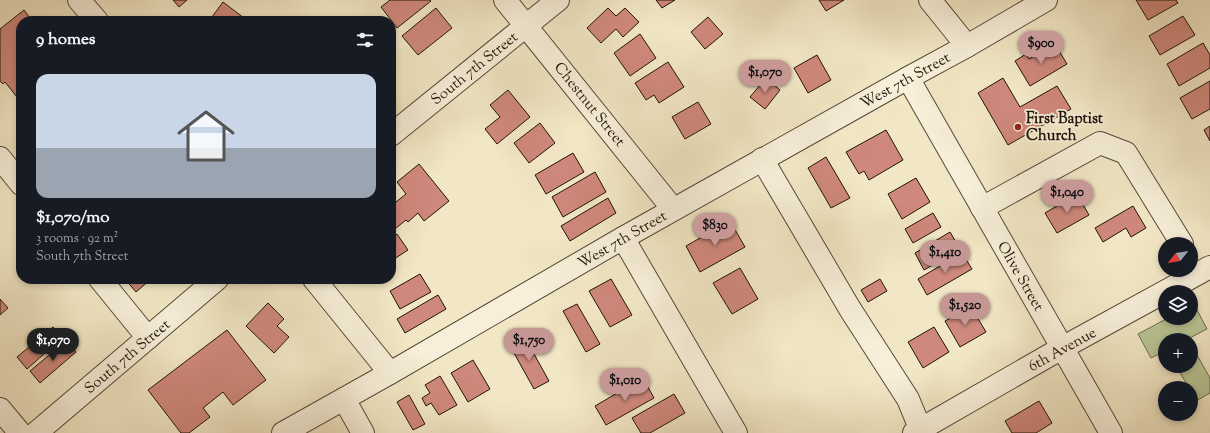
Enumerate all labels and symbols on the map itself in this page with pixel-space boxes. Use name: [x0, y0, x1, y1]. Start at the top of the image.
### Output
street label: South 7th Street: [427, 28, 523, 111]
pin: $900: [1017, 31, 1065, 65]
street label: West 7th Street: [857, 48, 954, 115]
street label: Chestnut Street: [548, 58, 629, 152]
pin: $1,070: [732, 60, 798, 94]
place label: First Baptist Church: [1026, 109, 1104, 147]
marker: First Baptist Church: [1013, 122, 1023, 132]
pin: $1,040: [1034, 180, 1100, 214]
street label: West 7th Street: [574, 206, 671, 274]
pin: $830: [691, 213, 739, 247]
north arrow: [1158, 237, 1198, 277]
street label: Olive Street: [991, 238, 1048, 316]
pin: $1,410: [912, 240, 978, 274]
pin: $1,520: [932, 293, 998, 327]
street label: South 7th Street: [81, 315, 175, 399]
street label: 6th Avenue: [1025, 323, 1100, 378]
pin: $1,070: [20, 328, 86, 362]
pin: $1,750: [496, 328, 562, 362]
pin: $1,010: [592, 368, 658, 402]

